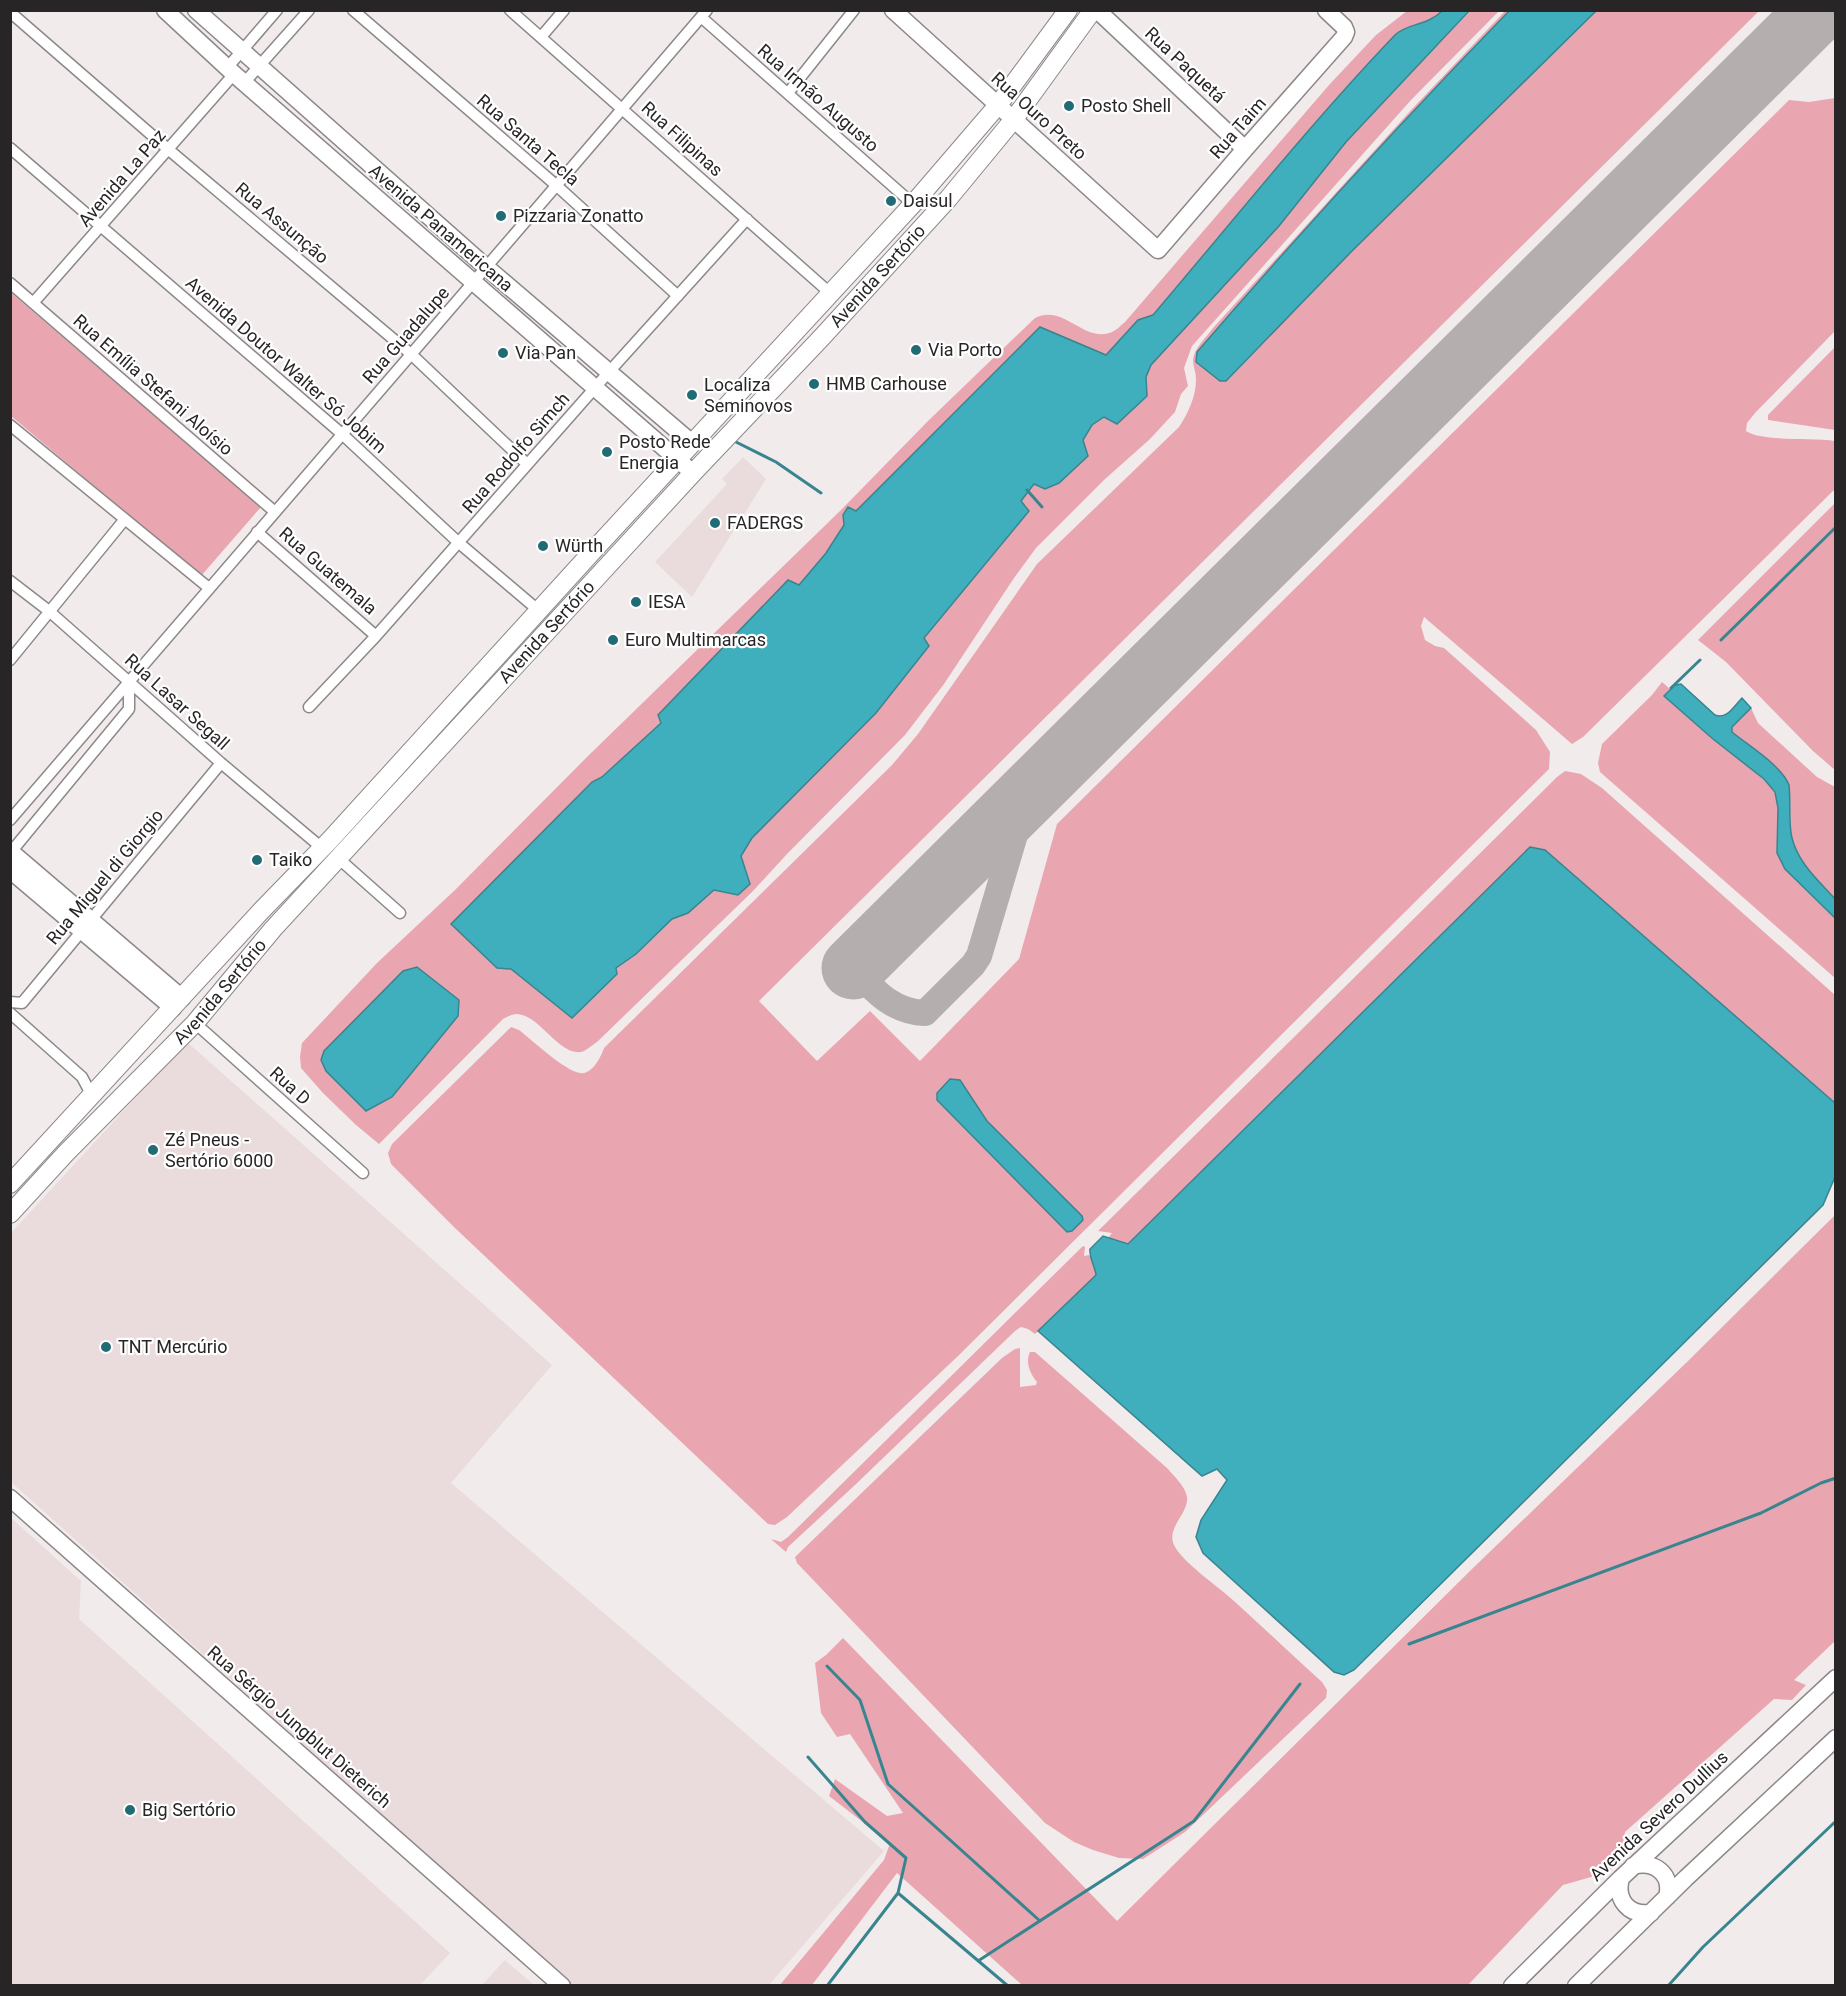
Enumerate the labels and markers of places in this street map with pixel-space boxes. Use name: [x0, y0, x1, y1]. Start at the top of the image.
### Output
place label: Posto Shell: [1081, 95, 1171, 116]
marker: Posto Shell: [1062, 99, 1076, 113]
place label: Daisul: [903, 190, 953, 211]
marker: Daisul: [884, 194, 898, 208]
place label: Pizzaria Zonatto: [513, 205, 644, 226]
marker: Pizzaria Zonatto: [494, 209, 508, 223]
place label: Via Porto: [928, 339, 1002, 360]
place label: Via Pan: [515, 342, 576, 363]
marker: Via Porto: [909, 343, 923, 357]
marker: Via Pan: [496, 346, 510, 360]
place label: HMB Carhouse: [826, 373, 947, 394]
place label: Localiza Seminovos: [704, 374, 793, 416]
marker: HMB Carhouse: [807, 377, 821, 391]
marker: Localiza Seminovos: [685, 388, 699, 402]
place label: Posto Rede Energia: [619, 431, 711, 473]
marker: Posto Rede Energia: [600, 445, 614, 459]
place label: FADERGS: [727, 512, 804, 533]
marker: FADERGS: [708, 516, 722, 530]
place label: Würth: [555, 535, 603, 556]
marker: Würth: [536, 539, 550, 553]
place label: IESA: [648, 591, 686, 612]
marker: IESA: [629, 595, 643, 609]
place label: Euro Multimarcas: [625, 629, 766, 650]
marker: Euro Multimarcas: [606, 633, 620, 647]
place label: Taiko: [269, 849, 312, 870]
marker: Taiko: [250, 853, 264, 867]
place label: Zé Pneus - Sertório 6000: [165, 1129, 273, 1171]
marker: Zé Pneus - Sertório 6000: [146, 1143, 160, 1157]
place label: TNT Mercúrio: [118, 1336, 227, 1357]
marker: TNT Mercúrio: [99, 1340, 113, 1354]
place label: Big Sertório: [142, 1799, 236, 1820]
marker: Big Sertório: [123, 1803, 137, 1817]

